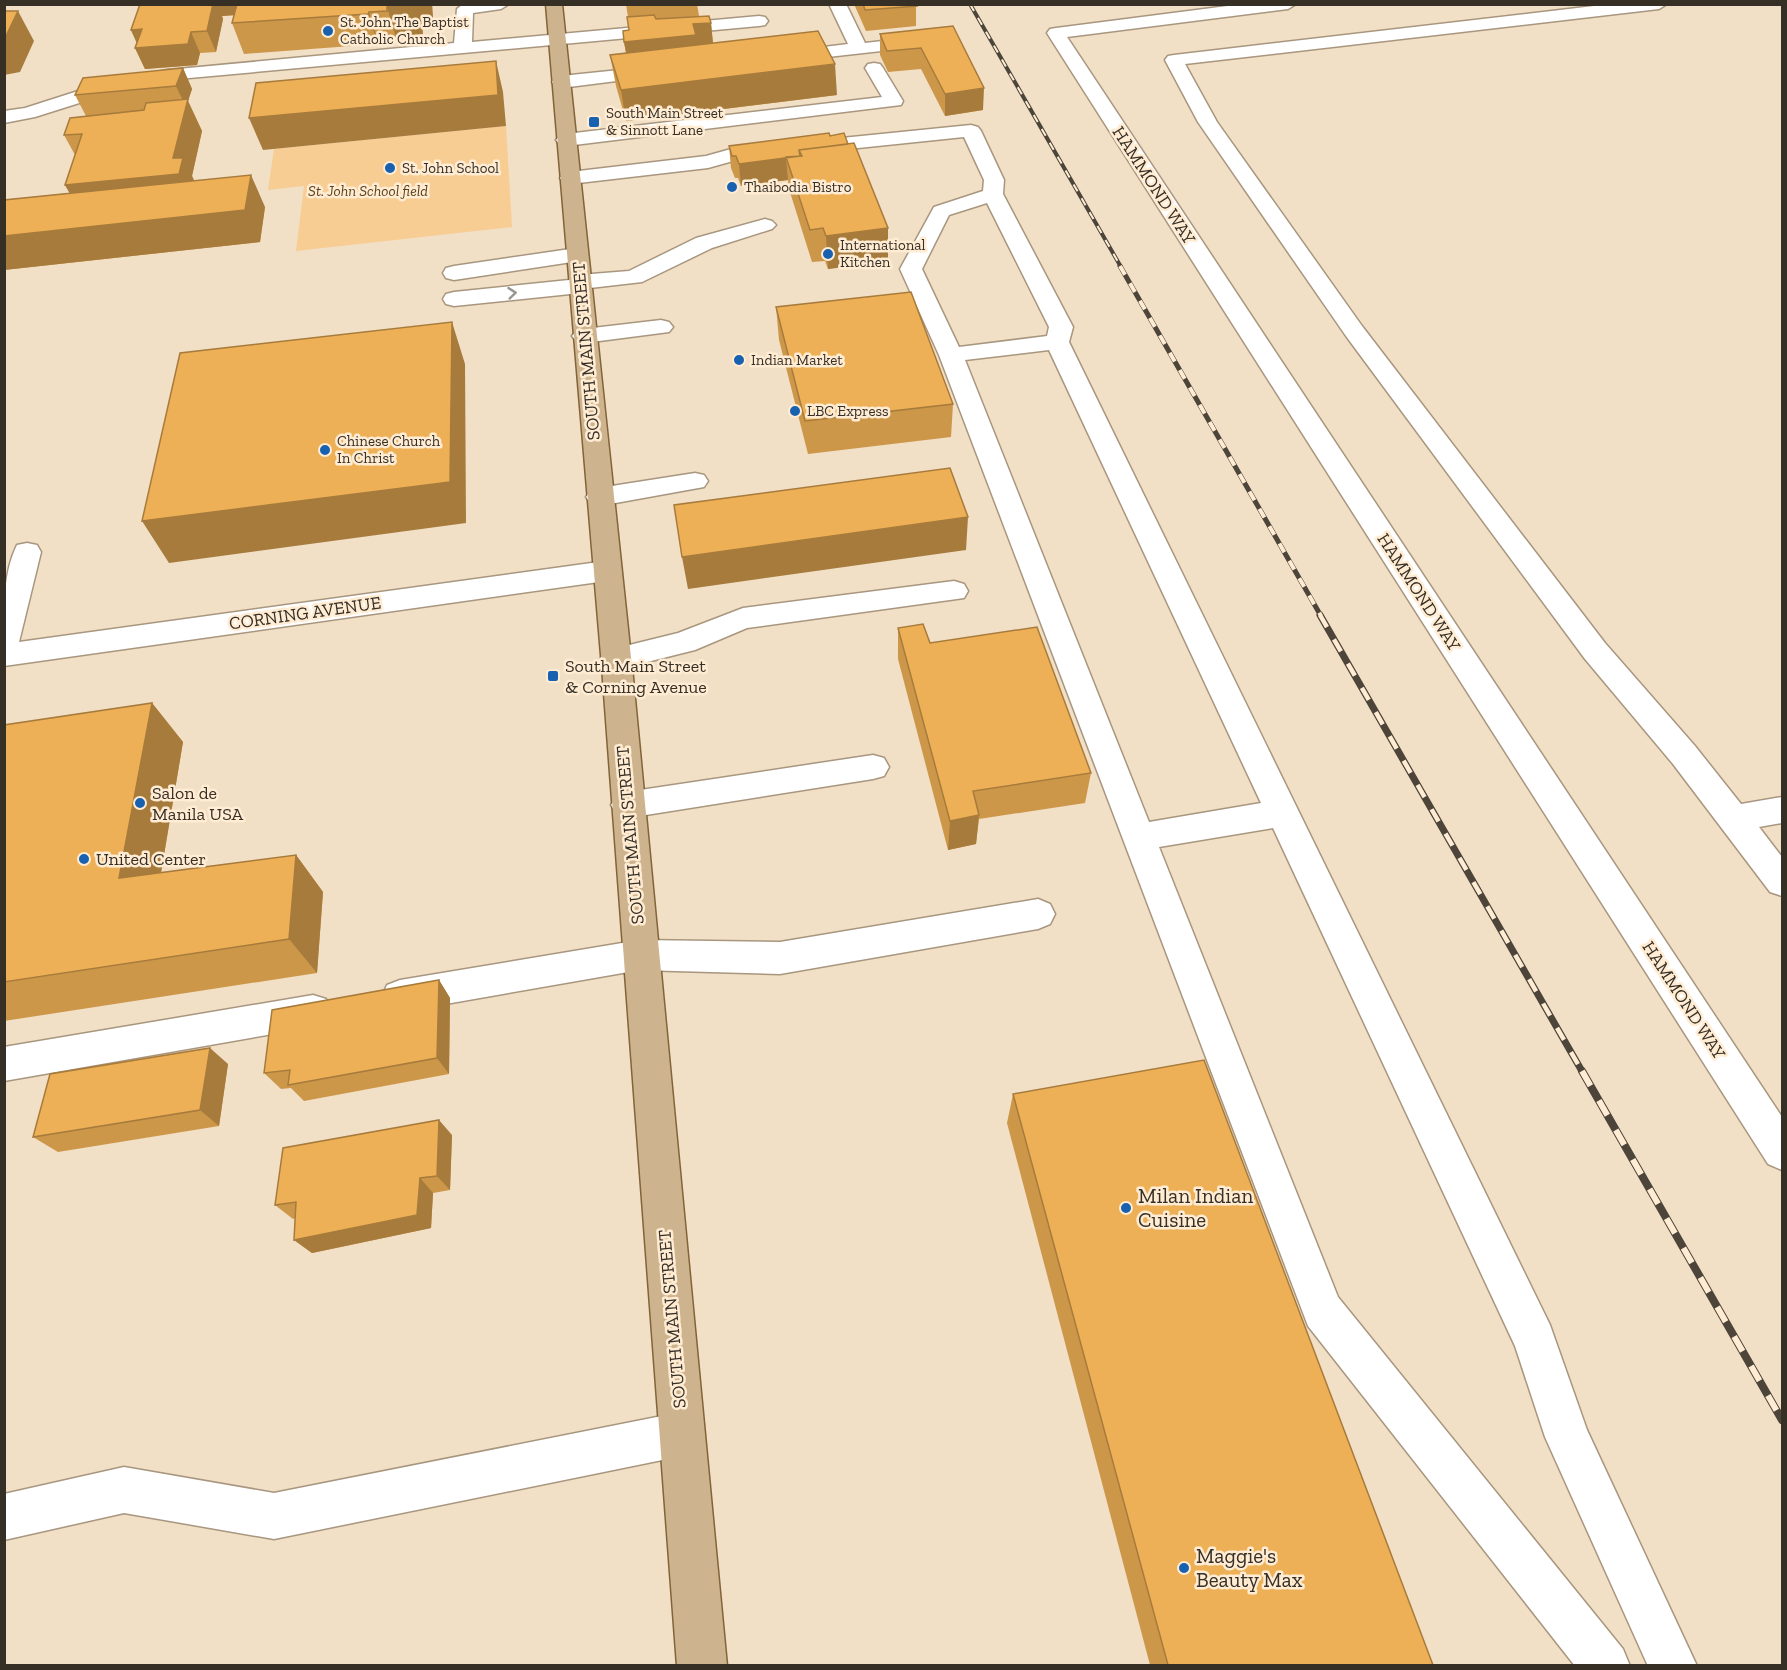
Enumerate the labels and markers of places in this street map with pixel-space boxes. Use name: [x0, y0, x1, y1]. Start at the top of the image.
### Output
place label: St. John The Baptist Catholic Church: [340, 13, 469, 48]
marker: St. John The Baptist Catholic Church: [321, 24, 335, 38]
place label: South Main Street & Sinnott Lane: [606, 104, 724, 139]
marker: South Main Street & Sinnott Lane: [587, 115, 601, 129]
place label: St. John School: [402, 159, 499, 177]
marker: St. John School: [383, 161, 397, 175]
place label: Thaibodia Bistro: [744, 178, 852, 196]
marker: Thaibodia Bistro: [725, 180, 739, 194]
place label: International Kitchen: [840, 236, 925, 271]
marker: International Kitchen: [821, 247, 835, 261]
place label: Indian Market: [751, 351, 843, 369]
marker: Indian Market: [732, 353, 746, 367]
place label: LBC Express: [807, 402, 889, 420]
marker: LBC Express: [788, 404, 802, 418]
place label: Chinese Church In Christ: [337, 432, 441, 467]
marker: Chinese Church In Christ: [318, 443, 332, 457]
place label: South Main Street & Corning Avenue: [565, 655, 707, 698]
marker: South Main Street & Corning Avenue: [546, 669, 560, 683]
place label: Salon de Manila USA: [152, 782, 243, 825]
marker: Salon de Manila USA: [133, 796, 147, 810]
place label: United Center: [96, 848, 206, 870]
marker: United Center: [77, 852, 91, 866]
place label: Milan Indian Cuisine: [1138, 1183, 1253, 1232]
marker: Milan Indian Cuisine: [1119, 1201, 1133, 1215]
place label: Maggie's Beauty Max: [1196, 1543, 1303, 1592]
marker: Maggie's Beauty Max: [1177, 1561, 1191, 1575]

